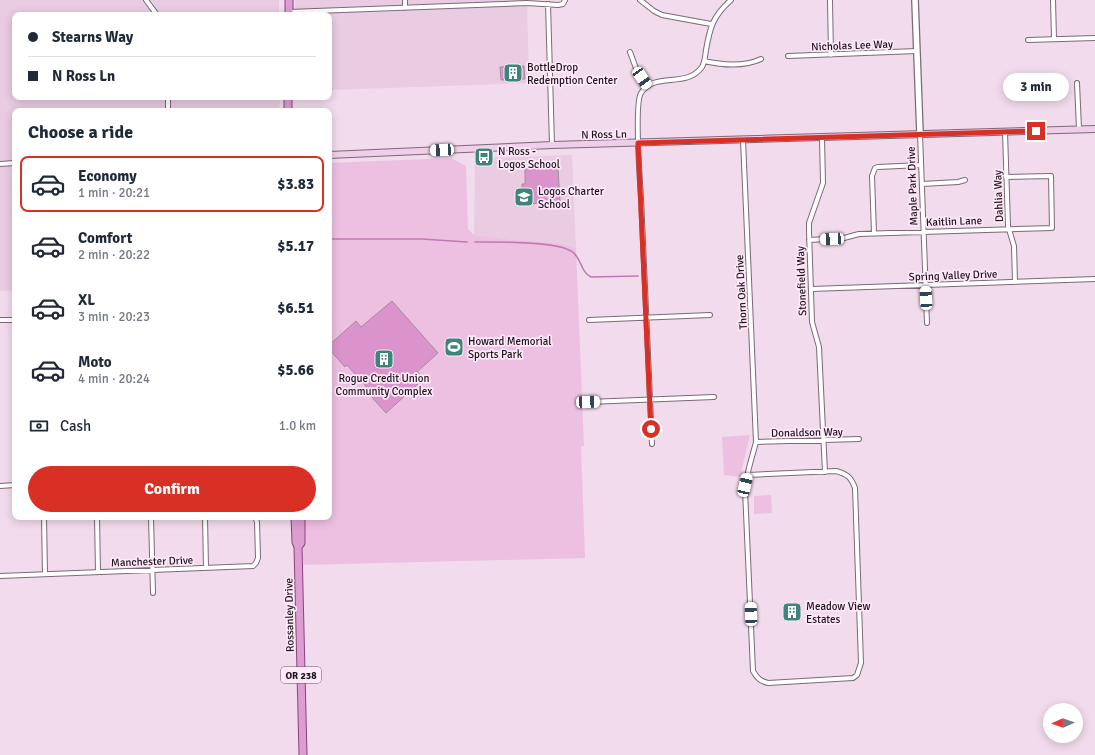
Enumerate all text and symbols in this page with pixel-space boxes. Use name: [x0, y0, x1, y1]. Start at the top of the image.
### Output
text: Stearns Way: [52, 28, 133, 46]
street label: Nicholas Lee Way: [811, 38, 894, 53]
place label: BottleDrop Redemption Center: [527, 61, 617, 87]
building icon: BottleDrop Redemption Center: [502, 62, 524, 84]
car: [630, 65, 654, 91]
text: N Ross Ln: [52, 67, 115, 85]
callout: 3 min: [1003, 73, 1069, 101]
text: 3 min: [1020, 79, 1052, 95]
text: Choose a ride: [28, 121, 133, 143]
route end: [1027, 122, 1045, 140]
street label: N Ross Ln: [581, 128, 627, 141]
car: [430, 143, 454, 157]
place label: N Ross - Logos School: [498, 145, 560, 171]
bus stop icon: N Ross - Logos School: [473, 146, 495, 168]
street label: Maple Park Drive: [905, 146, 920, 226]
icon: car: [30, 166, 66, 202]
text: Economy: [78, 167, 137, 185]
street label: Dahlia Way: [991, 169, 1006, 222]
text: $3.83: [277, 175, 314, 193]
text: 1 min · 20:21: [78, 185, 150, 201]
place label: Logos Charter School: [538, 185, 604, 211]
school or university icon: Logos Charter School: [513, 186, 535, 208]
street label: Kaitlin Lane: [926, 214, 982, 229]
icon: car: [30, 228, 66, 264]
text: Comfort: [78, 229, 132, 247]
car: [820, 232, 844, 246]
text: $5.17: [277, 237, 314, 255]
street label: Stonefield Way: [794, 245, 809, 316]
text: 2 min · 20:22: [78, 247, 150, 263]
street label: Thorn Oak Drive: [733, 254, 750, 330]
street label: Spring Valley Drive: [909, 267, 998, 284]
car: [919, 286, 933, 310]
icon: car: [30, 290, 66, 326]
text: XL: [78, 291, 95, 309]
text: $6.51: [277, 299, 314, 317]
text: 3 min · 20:23: [78, 309, 150, 325]
place label: Howard Memorial Sports Park: [468, 335, 552, 361]
sports icon: Howard Memorial Sports Park: [443, 336, 465, 358]
building icon: Rogue Credit Union Community Complex: [373, 348, 395, 370]
icon: car: [30, 352, 66, 388]
text: Moto: [78, 353, 112, 371]
text: $5.66: [277, 361, 314, 379]
text: 4 min · 20:24: [78, 371, 150, 387]
place label: Rogue Credit Union Community Complex: [336, 372, 432, 398]
car: [576, 396, 600, 408]
icon: cash: [28, 415, 50, 437]
text: Cash: [60, 417, 91, 435]
text: 1.0 km: [279, 418, 316, 434]
route start: [642, 420, 660, 438]
street label: Donaldson Way: [771, 425, 844, 440]
button: Confirm: [28, 466, 316, 512]
car: [736, 472, 754, 498]
street label: Manchester Drive: [111, 554, 193, 569]
street label: Rossanley Drive: [282, 578, 297, 652]
place label: Meadow View Estates: [806, 600, 870, 626]
building icon: Meadow View Estates: [781, 601, 803, 623]
car: [745, 602, 757, 626]
road number: OR 238: [281, 667, 321, 683]
north arrow: [1043, 703, 1083, 743]
map controls: [1043, 703, 1083, 743]

